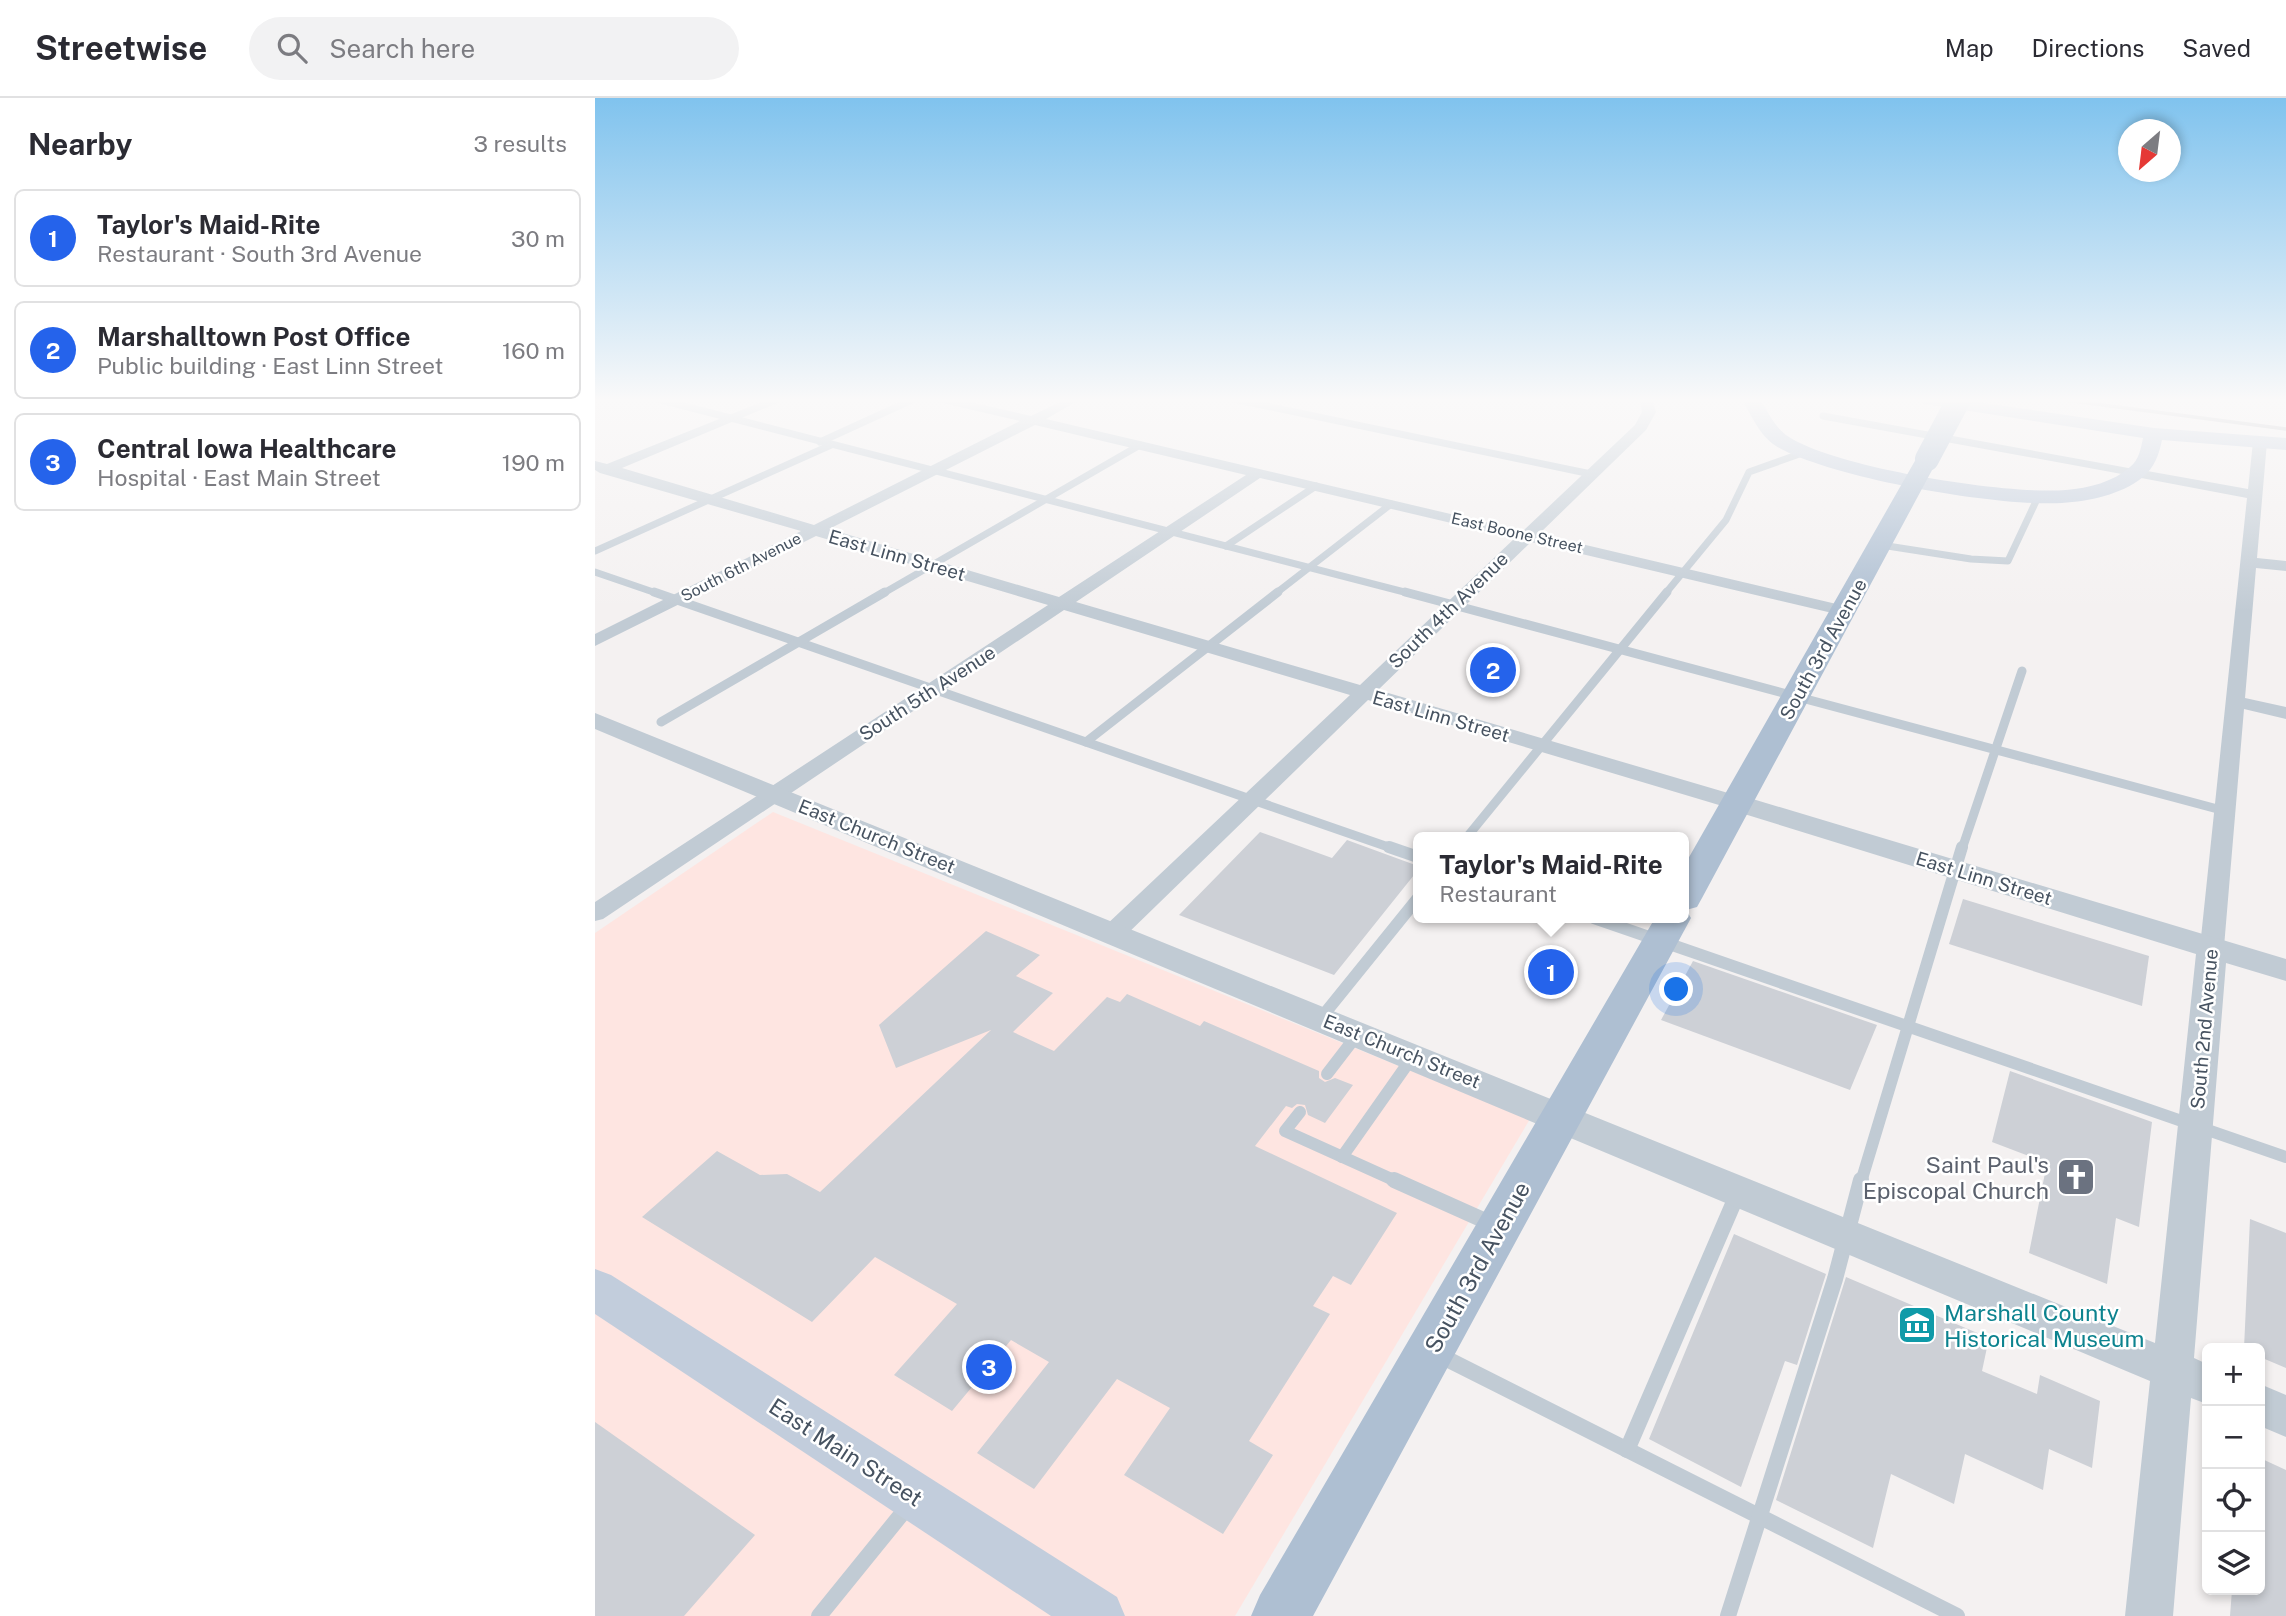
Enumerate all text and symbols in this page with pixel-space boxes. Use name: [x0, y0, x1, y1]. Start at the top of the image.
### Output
search box: [249, 17, 739, 80]
text: Streetwise: [35, 29, 207, 67]
icon: search: [273, 29, 311, 67]
text: Search here: [329, 33, 475, 64]
text: Map: [1945, 34, 1994, 62]
text: Directions: [2032, 34, 2144, 62]
text: Saved: [2182, 34, 2251, 62]
north arrow: [2118, 119, 2181, 182]
text: Nearby: [28, 126, 132, 162]
text: 3 results: [473, 130, 567, 157]
text: Taylor's Maid-Rite: [97, 209, 320, 240]
text: 1: [48, 225, 58, 252]
text: 30 m: [511, 225, 565, 252]
text: Restaurant · South 3rd Avenue: [97, 240, 422, 267]
text: Marshalltown Post Office: [97, 321, 410, 352]
text: 2: [46, 337, 60, 364]
text: 160 m: [502, 337, 565, 364]
text: Public building · East Linn Street: [97, 352, 443, 379]
text: Central Iowa Healthcare: [97, 433, 397, 464]
text: 3: [45, 449, 61, 476]
text: 190 m: [502, 449, 565, 476]
text: Hospital · East Main Street: [97, 464, 381, 491]
street label: East Boone Street: [1449, 509, 1585, 557]
street label: East Linn Street: [826, 525, 968, 585]
street label: South 6th Avenue: [678, 528, 804, 606]
street label: South 4th Avenue: [1384, 547, 1512, 673]
street label: South 3rd Avenue: [1775, 575, 1871, 723]
street label: South 5th Avenue: [855, 641, 999, 745]
pin: 2: [1470, 644, 1516, 696]
street label: East Linn Street: [1370, 686, 1512, 746]
street label: East Church Street: [795, 794, 959, 878]
popup: [1413, 832, 1689, 923]
street label: East Linn Street: [1913, 847, 2055, 909]
text: Taylor's Maid-Rite: [1439, 849, 1663, 880]
text: Restaurant: [1439, 880, 1557, 907]
pin: 1: [1528, 946, 1574, 998]
street label: South 2nd Avenue: [2186, 948, 2222, 1110]
your location: [1659, 972, 1693, 1006]
street label: East Church Street: [1320, 1009, 1484, 1093]
place label: Saint Paul's Episcopal Church: [1863, 1151, 2049, 1204]
church icon: Saint Paul's Episcopal Church: [2055, 1156, 2097, 1198]
street label: South 3rd Avenue: [1419, 1177, 1535, 1357]
place label: Marshall County Historical Museum: [1944, 1299, 2144, 1352]
museum icon: Marshall County Historical Museum: [1896, 1304, 1938, 1346]
pin: 3: [966, 1341, 1012, 1393]
map controls: [2202, 1343, 2265, 1595]
button: +: [2202, 1343, 2265, 1406]
street label: East Main Street: [764, 1392, 928, 1512]
button: −: [2202, 1406, 2265, 1469]
button: locate: [2202, 1469, 2265, 1532]
button: layers: [2202, 1532, 2265, 1595]

